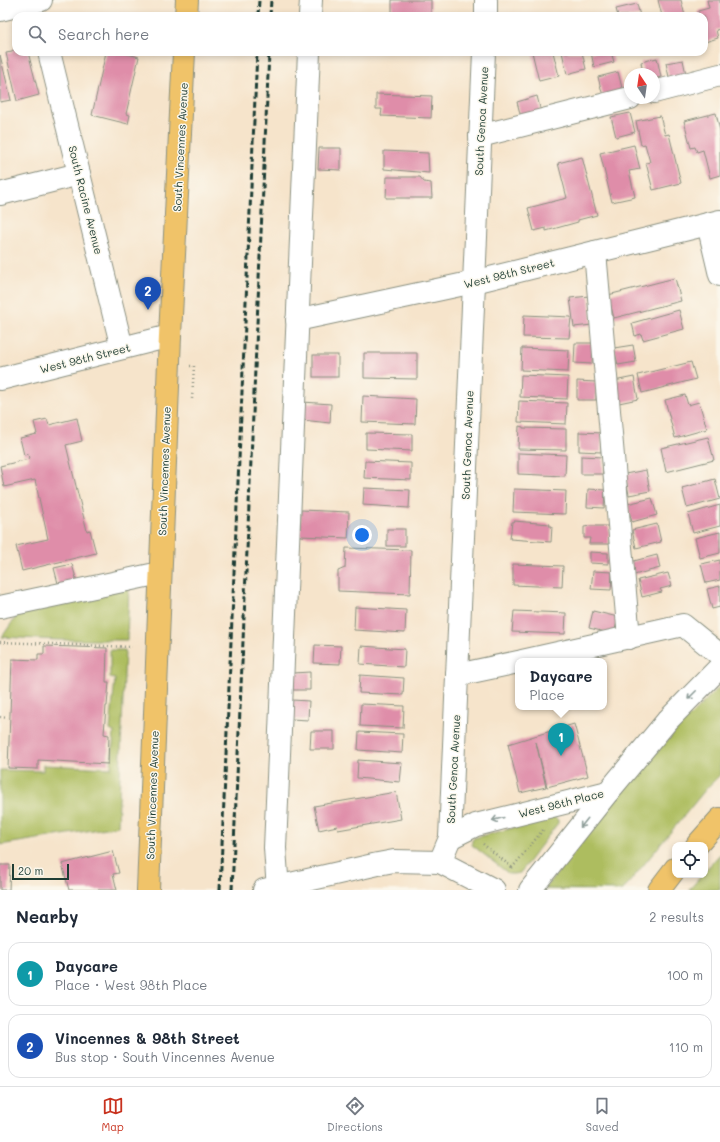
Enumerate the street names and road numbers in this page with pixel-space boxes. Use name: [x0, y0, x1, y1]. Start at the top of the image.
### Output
street label: South Genoa Avenue: [471, 66, 491, 176]
street label: South Vincennes Avenue: [169, 82, 191, 212]
street label: South Racine Avenue: [65, 144, 107, 256]
street label: West 98th Street: [462, 254, 556, 292]
street label: West 98th Street: [38, 339, 132, 377]
street label: South Genoa Avenue: [458, 390, 476, 500]
street label: South Vincennes Avenue: [154, 406, 174, 536]
street label: South Genoa Avenue: [443, 714, 463, 824]
street label: South Vincennes Avenue: [142, 730, 162, 860]
street label: West 98th Place: [517, 785, 605, 821]

